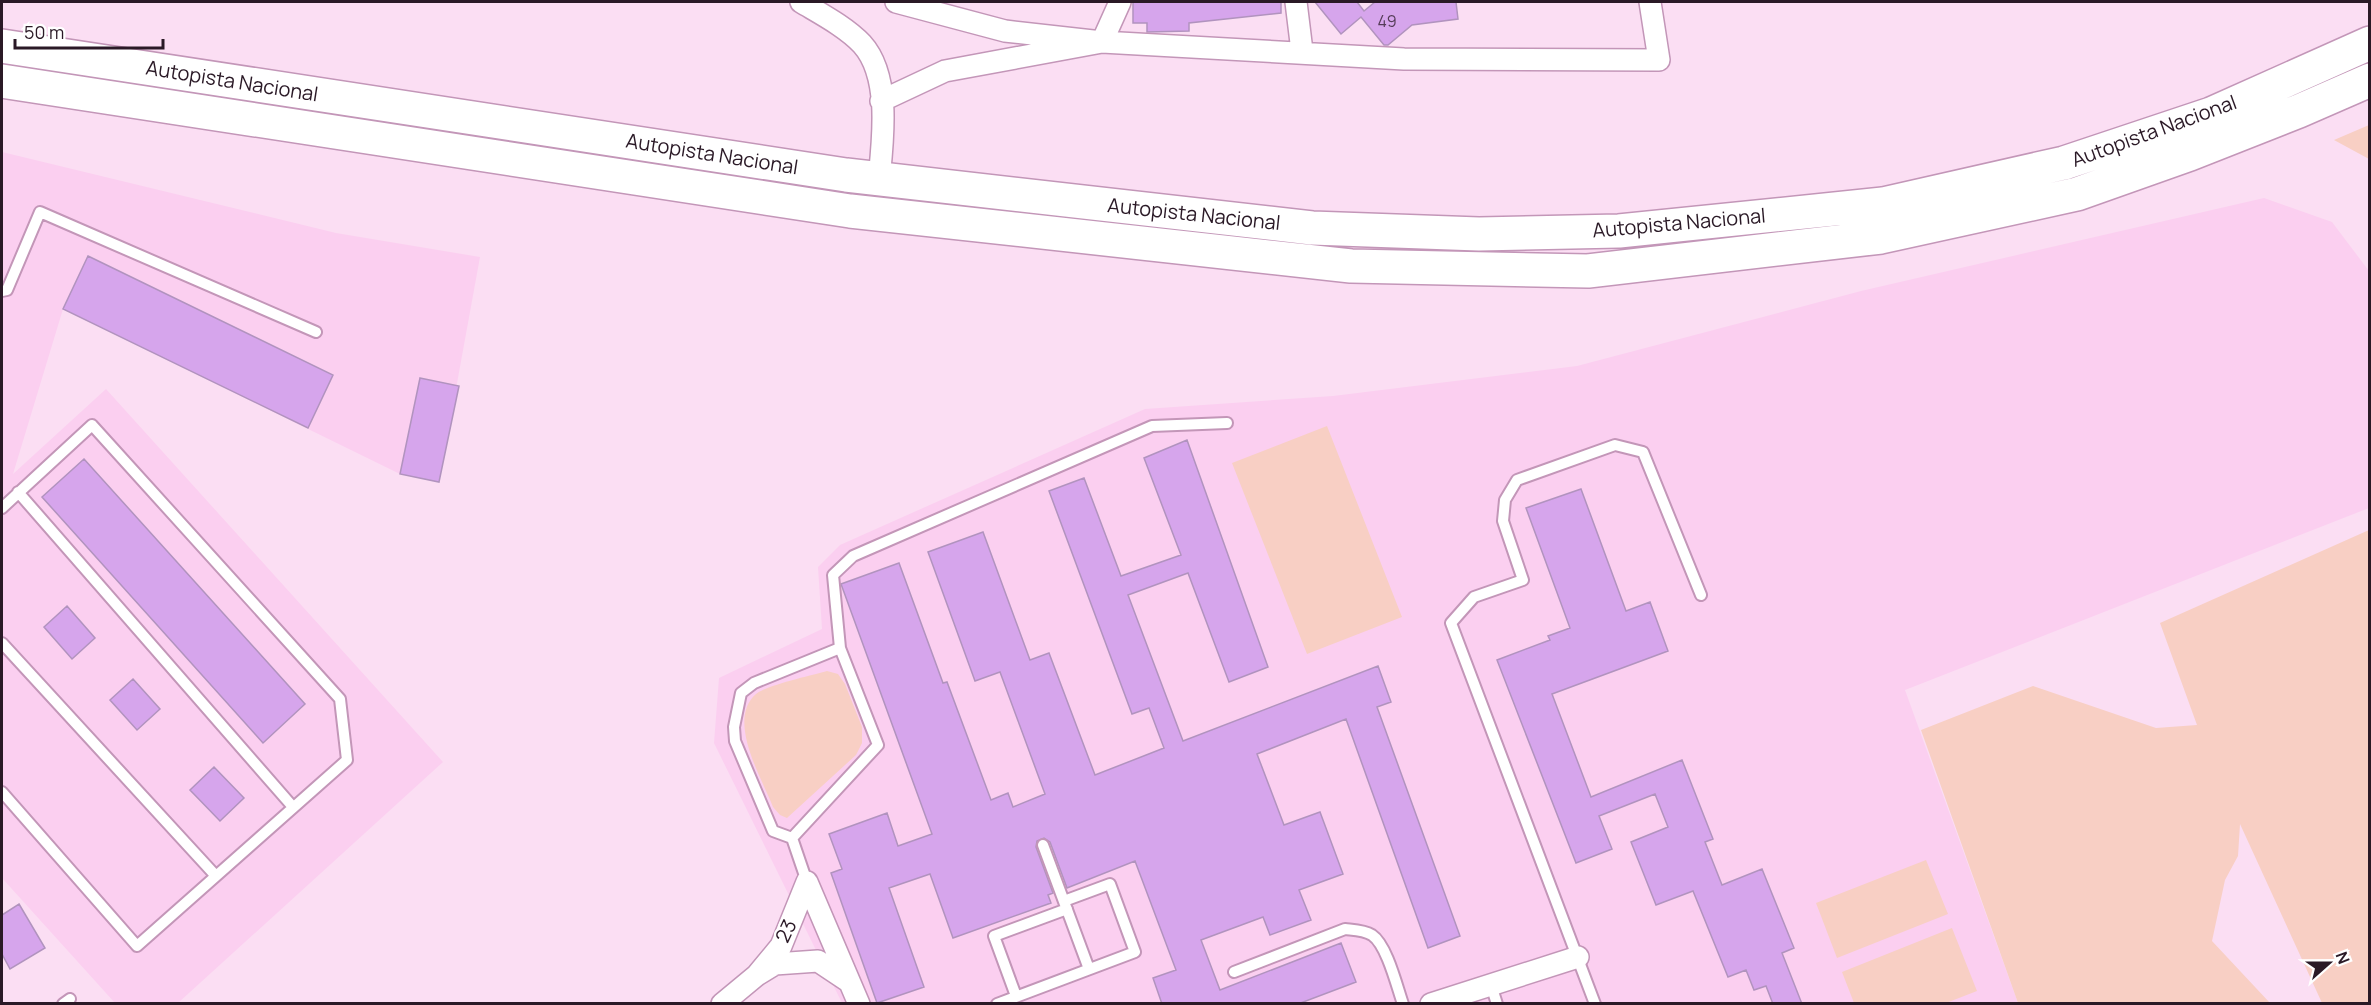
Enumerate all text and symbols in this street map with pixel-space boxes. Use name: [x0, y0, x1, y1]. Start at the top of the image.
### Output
house number: 49: [1377, 10, 1397, 32]
scale bar: [15, 12, 164, 50]
text: 50 m: [24, 20, 64, 44]
street label: Autopista Nacional: [144, 54, 320, 107]
street label: Autopista Nacional: [2068, 88, 2240, 173]
street label: Autopista Nacional: [624, 127, 800, 180]
street label: Autopista Nacional: [1106, 191, 1282, 236]
street label: Autopista Nacional: [1591, 201, 1767, 244]
street label: 23: [769, 915, 803, 947]
north arrow: [2299, 933, 2359, 993]
text: N: [2331, 948, 2355, 967]

